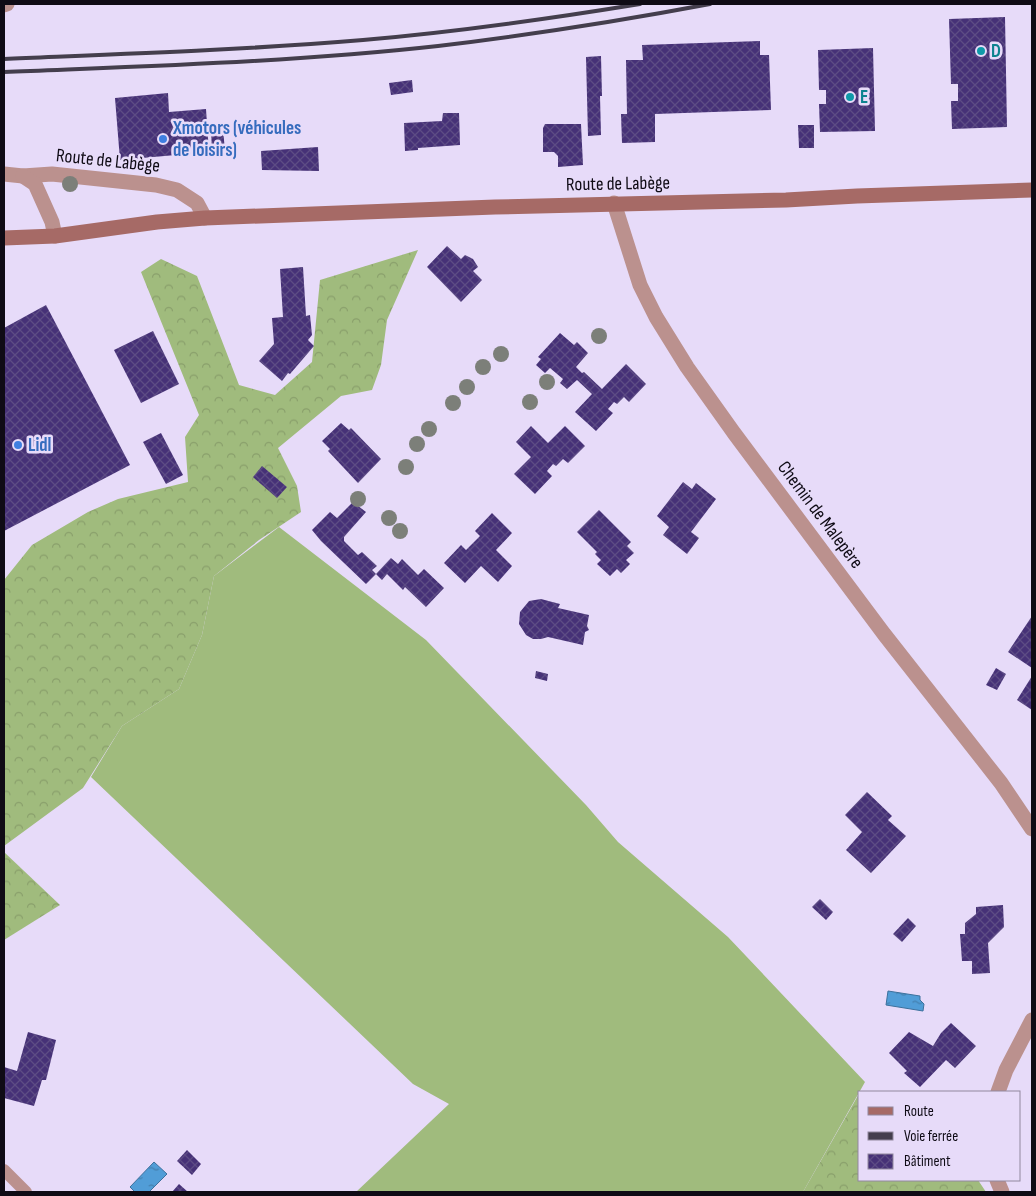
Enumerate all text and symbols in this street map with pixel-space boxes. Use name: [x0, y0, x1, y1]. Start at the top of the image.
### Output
place label: D: [991, 40, 1001, 63]
marker: D: [975, 45, 987, 57]
place label: E: [860, 86, 868, 109]
marker: E: [844, 91, 856, 103]
place label: Xmotors (véhicules de loisirs): [172, 117, 301, 162]
marker: Xmotors (véhicules de loisirs): [157, 133, 169, 145]
street label: Route de Labège: [55, 144, 161, 178]
street label: Route de Labège: [566, 172, 670, 196]
place label: Lidl: [28, 434, 51, 457]
marker: Lidl: [12, 439, 24, 451]
street label: Chemin de Malepère: [772, 457, 868, 573]
legend: [858, 1091, 1021, 1181]
text: Route: [904, 1102, 934, 1121]
text: Voie ferrée: [904, 1127, 958, 1146]
text: Bâtiment: [904, 1152, 951, 1171]

